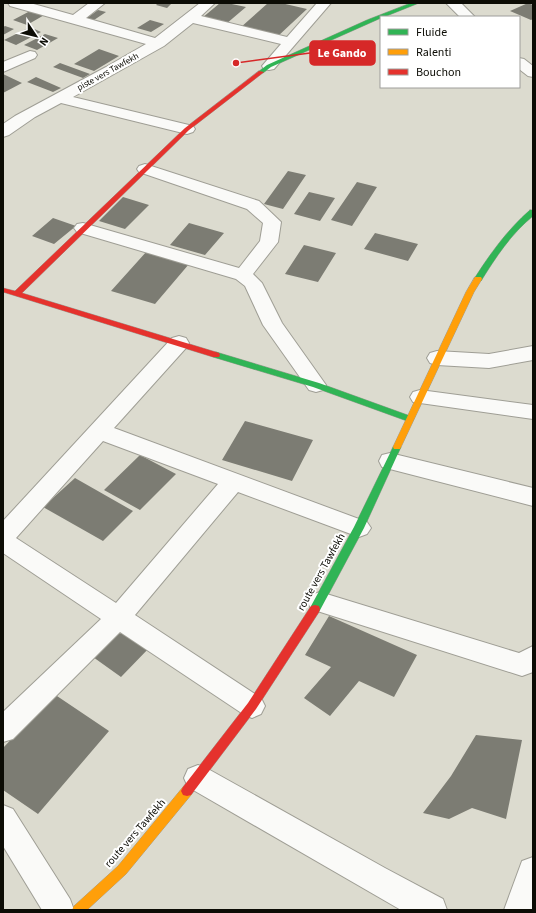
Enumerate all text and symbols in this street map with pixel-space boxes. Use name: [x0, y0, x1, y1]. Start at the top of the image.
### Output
north arrow: [16, 16, 56, 56]
legend: [380, 16, 520, 88]
text: Fluide: [416, 24, 447, 41]
text: N: [36, 34, 52, 49]
callout: Le Gando: [310, 41, 375, 65]
text: Ralenti: [416, 44, 451, 61]
text: Le Gando: [317, 45, 367, 62]
street label: piste vers Tawfekh: [75, 50, 141, 94]
text: Bouchon: [416, 64, 461, 81]
street label: route vers Tawfekh: [293, 531, 349, 613]
street label: route vers Tawfekh: [101, 795, 169, 871]

